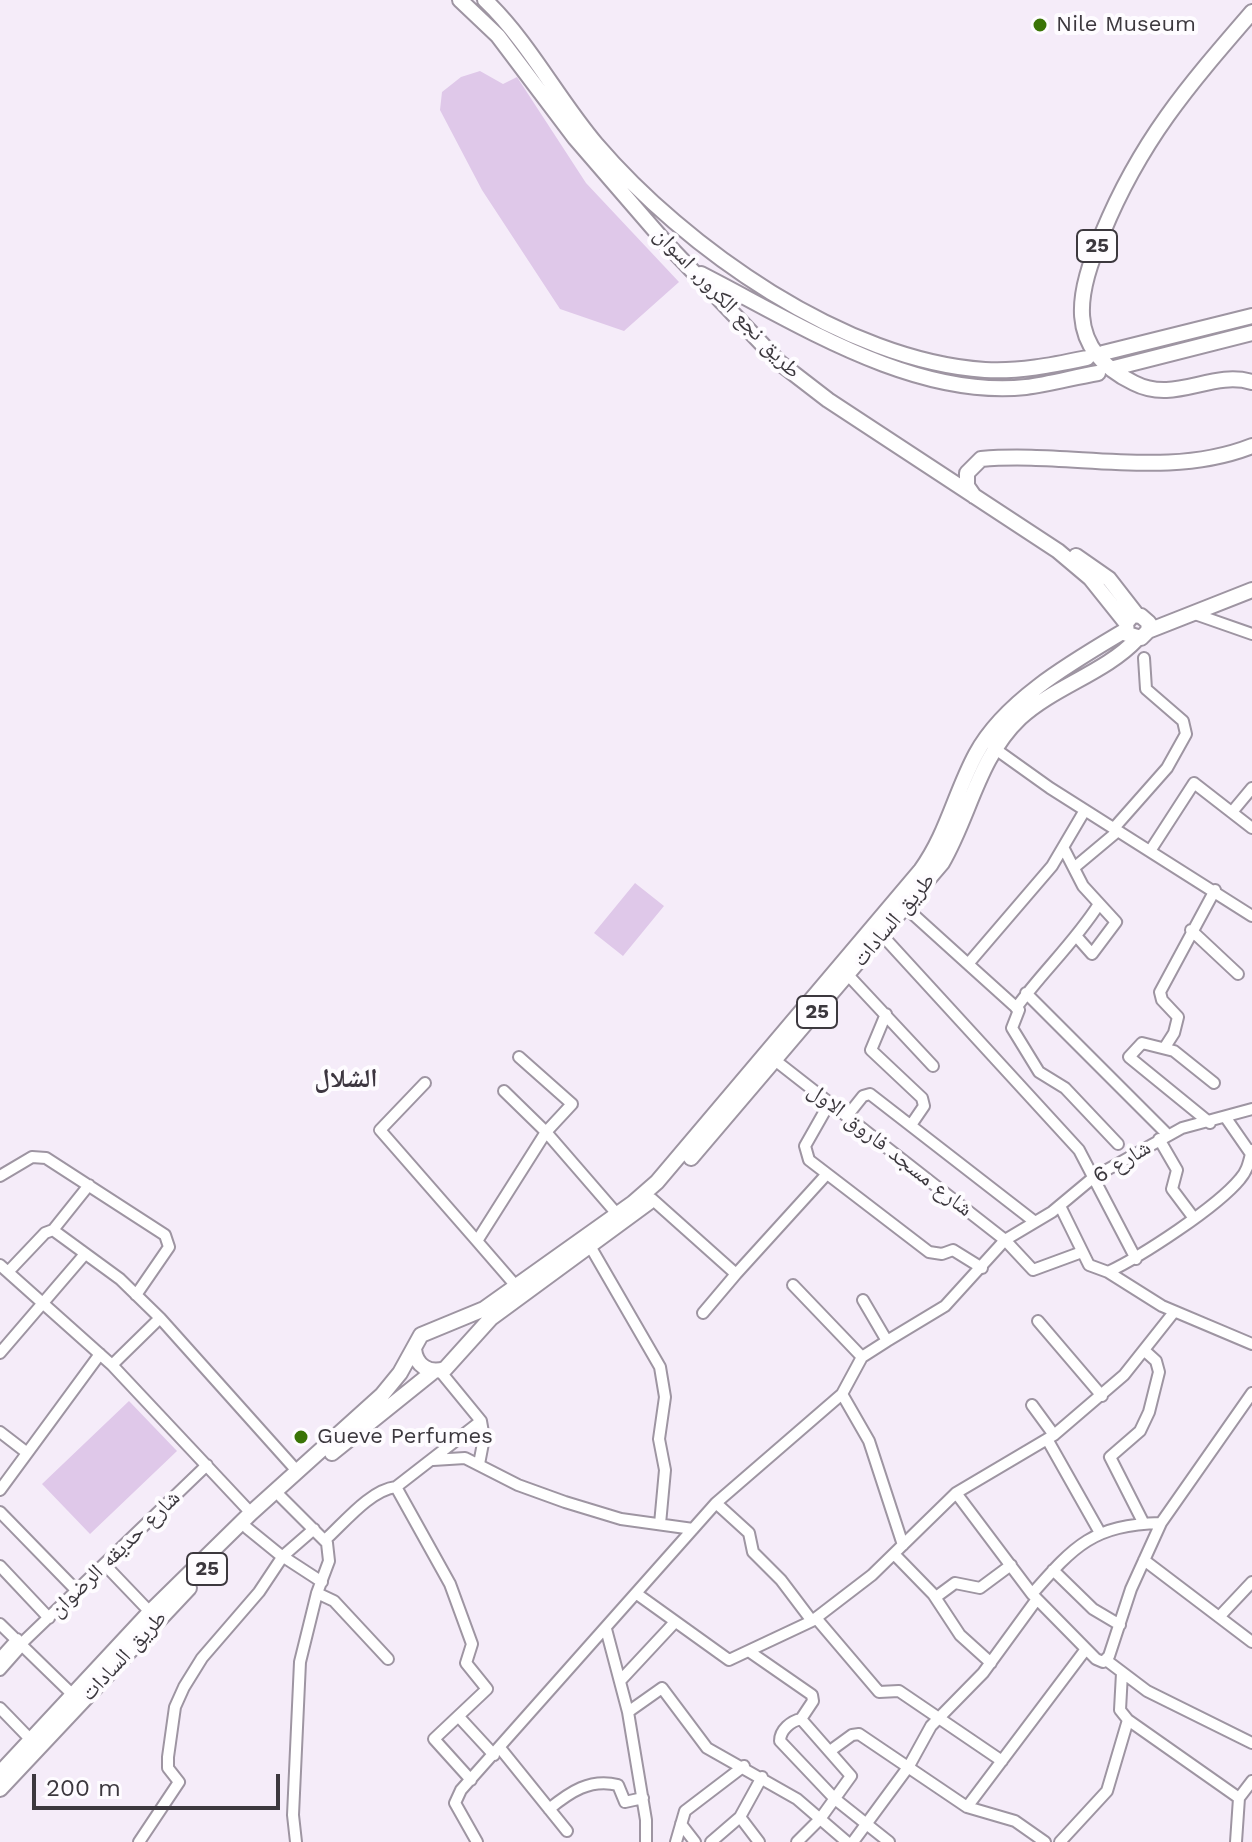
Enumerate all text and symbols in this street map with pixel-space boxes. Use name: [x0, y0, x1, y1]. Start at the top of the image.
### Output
place label: Nile Museum: [1056, 12, 1196, 38]
marker: Nile Museum: [1031, 16, 1049, 34]
street label: طريق نجع الكرور, اسوان: [648, 222, 806, 384]
road number: 25: [1077, 230, 1117, 262]
street label: طريق السادات: [847, 868, 941, 972]
road number: 25: [797, 996, 837, 1028]
district label: الشلال: [314, 1063, 378, 1095]
street label: شارع مسجد فاروق الاول: [802, 1077, 978, 1223]
street label: شارع 6: [1088, 1135, 1156, 1189]
place label: Gueve Perfumes: [317, 1424, 493, 1450]
marker: Gueve Perfumes: [292, 1428, 310, 1446]
street label: شارع حديقه الرضوان: [44, 1485, 186, 1623]
road number: 25: [187, 1553, 227, 1585]
street label: طريق السادات: [75, 1605, 173, 1707]
scale bar: [36, 1758, 284, 1808]
text: 200 m: [46, 1774, 121, 1802]

